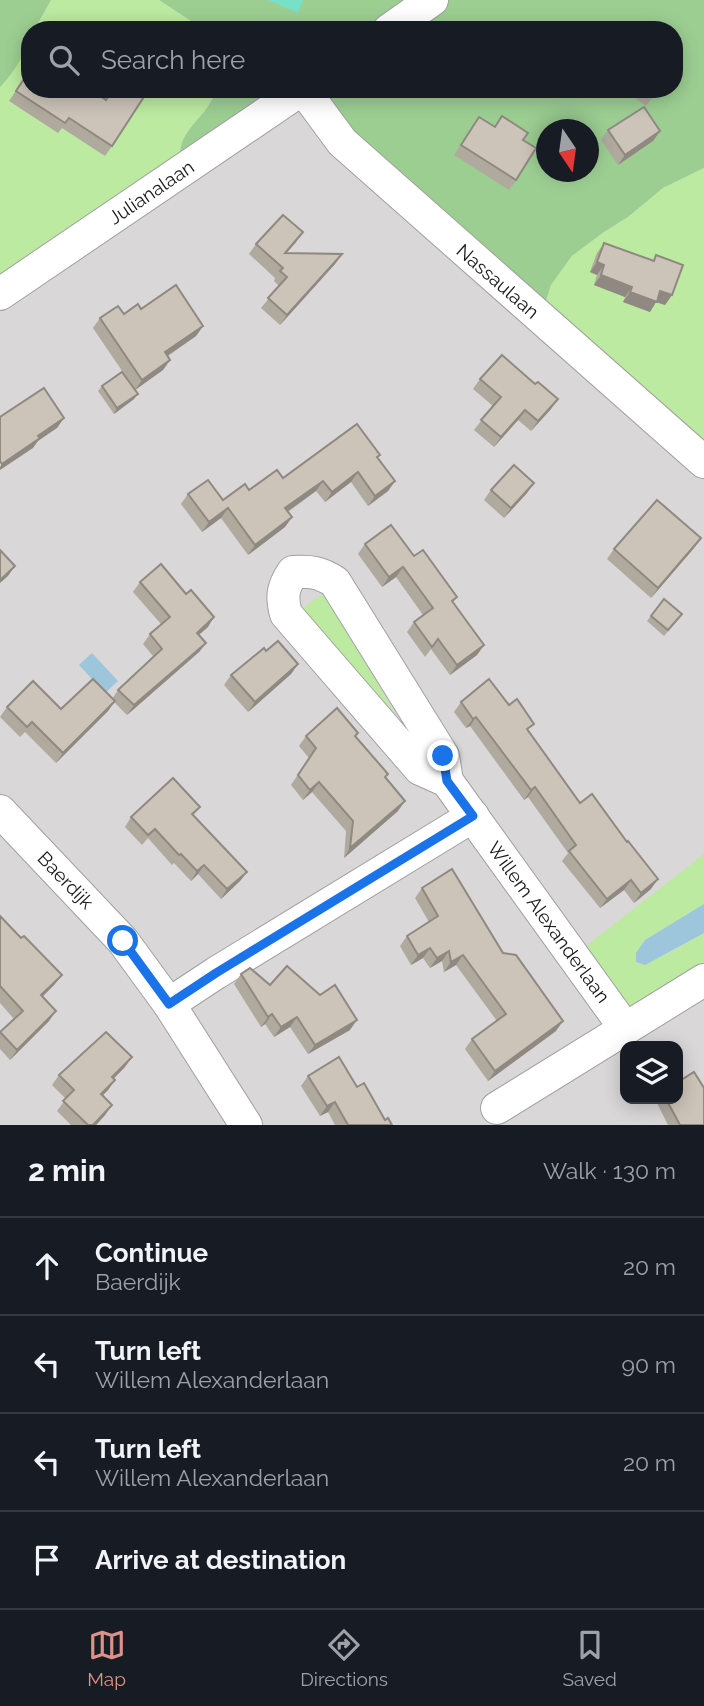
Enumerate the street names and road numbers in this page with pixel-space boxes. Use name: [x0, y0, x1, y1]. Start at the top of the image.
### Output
street label: Julianalaan: [104, 155, 198, 229]
street label: Nassaulaan: [452, 239, 544, 323]
street label: Willem Alexanderlaan: [483, 837, 615, 1007]
street label: Baerdijk: [33, 847, 99, 913]

